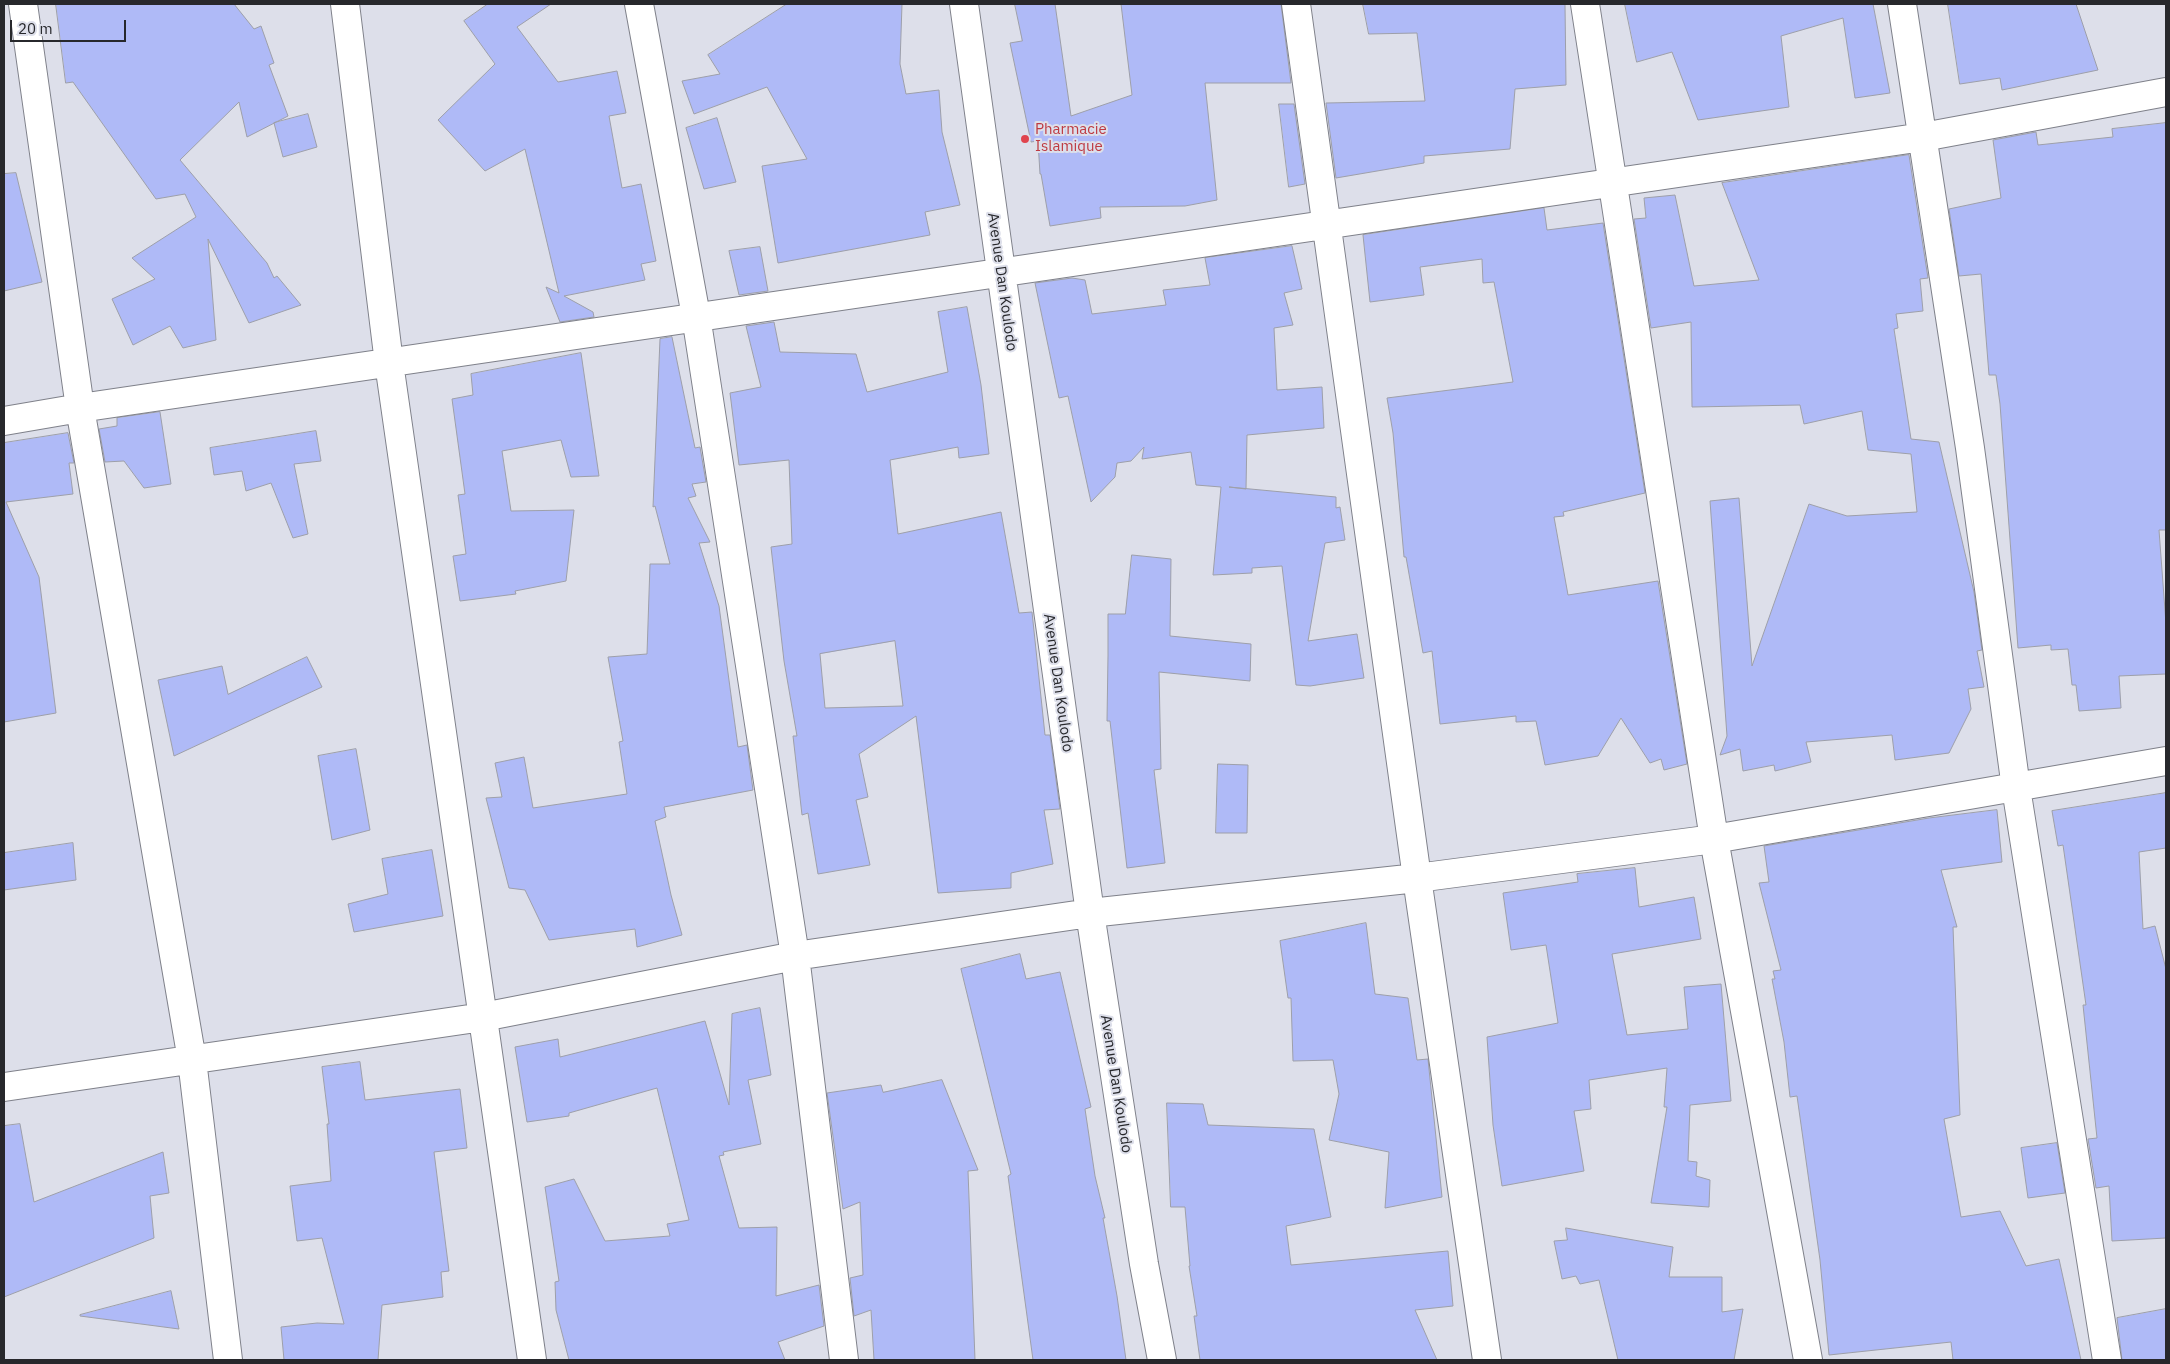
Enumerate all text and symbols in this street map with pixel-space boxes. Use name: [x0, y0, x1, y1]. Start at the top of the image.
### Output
scale bar: [12, 10, 129, 42]
text: 20 m: [18, 19, 53, 38]
place label: Pharmacie Islamique: [1035, 121, 1107, 156]
marker: Pharmacie Islamique: [1019, 133, 1031, 145]
street label: Avenue Dan Koulodo: [983, 212, 1021, 352]
street label: Avenue Dan Koulodo: [1039, 613, 1077, 753]
street label: Avenue Dan Koulodo: [1096, 1014, 1136, 1154]

